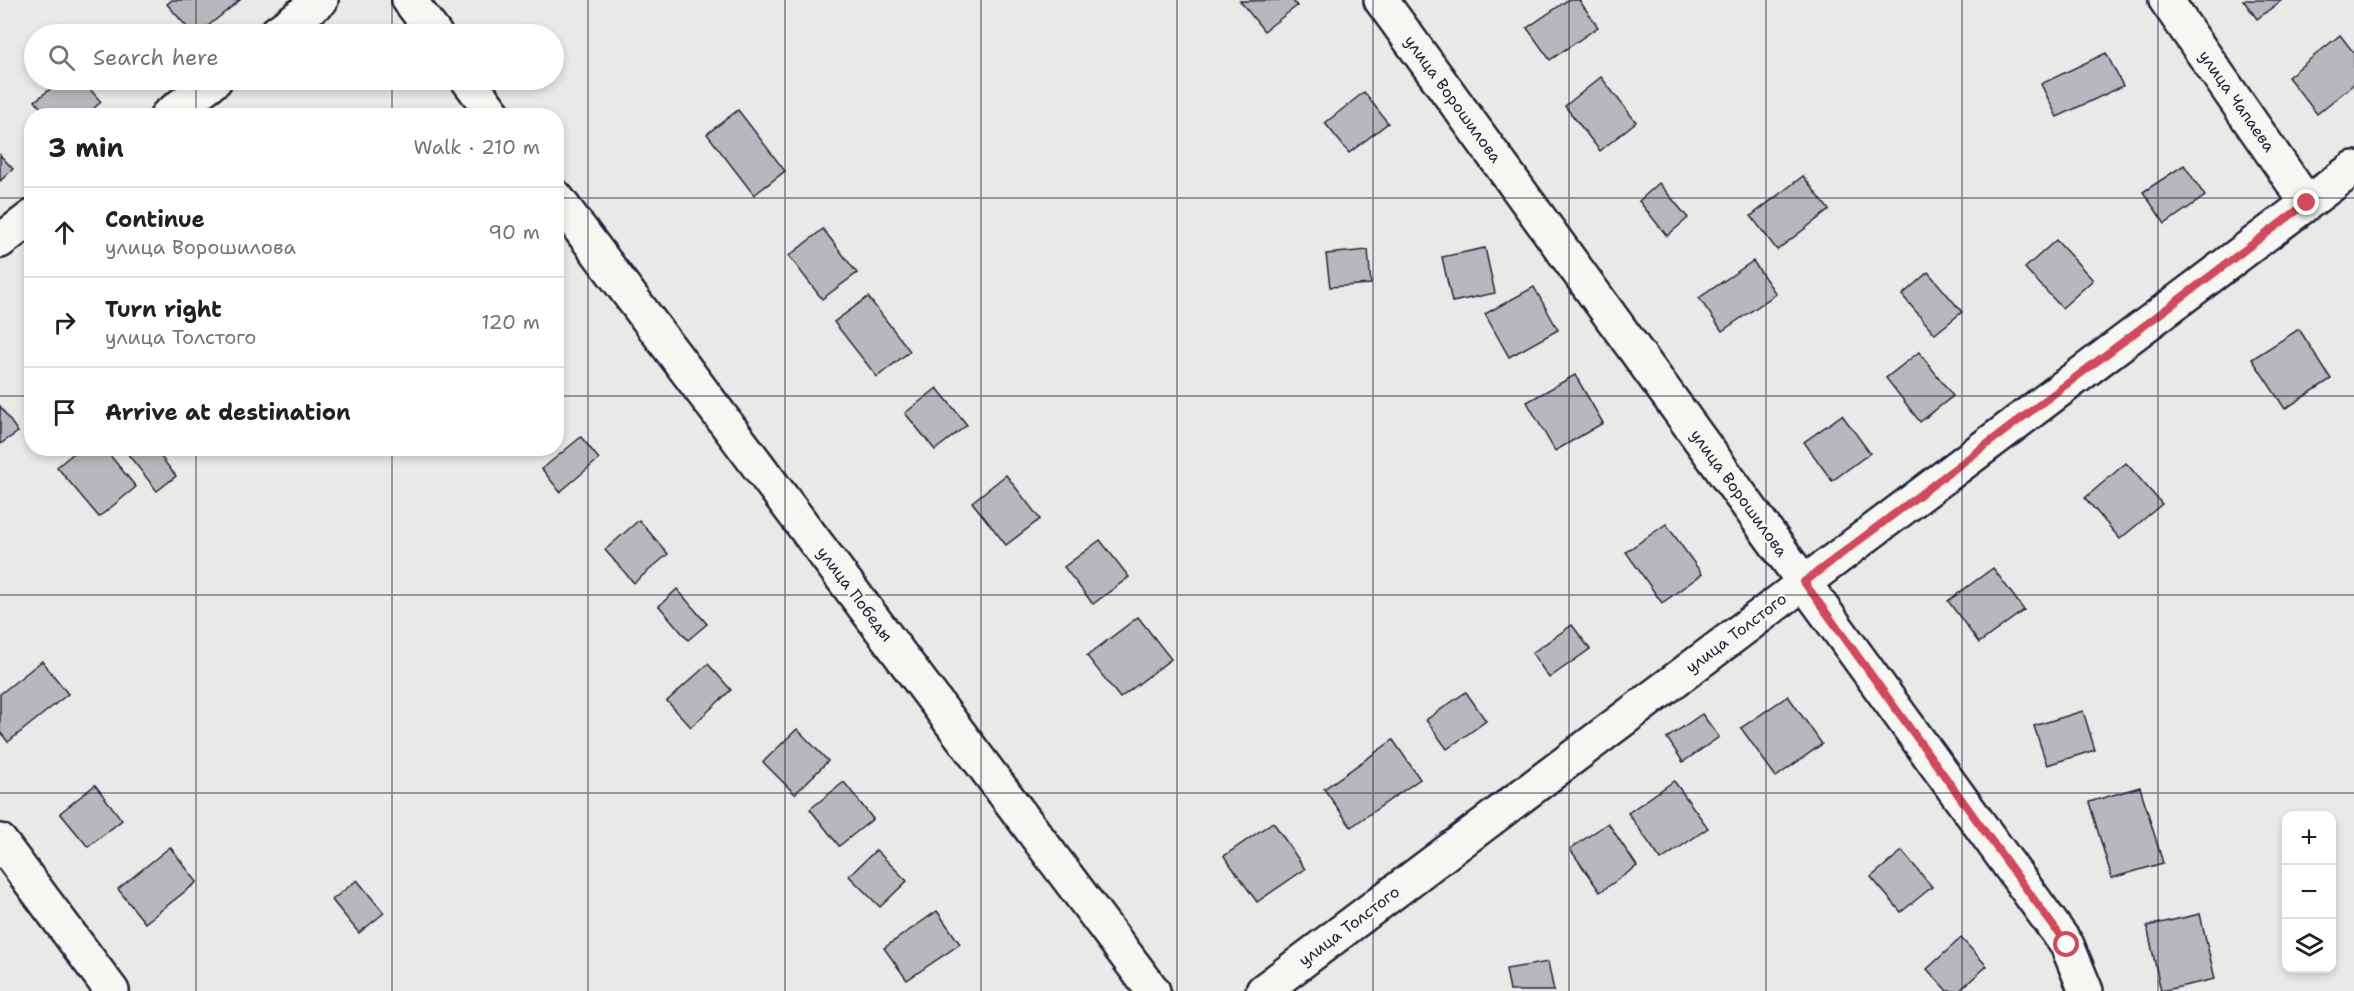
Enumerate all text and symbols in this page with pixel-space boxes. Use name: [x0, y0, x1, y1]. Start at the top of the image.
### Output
search box: [24, 24, 564, 90]
street label: улица Ворошилова: [1400, 31, 1506, 167]
icon: search: [45, 41, 78, 74]
text: Search here: [93, 43, 219, 72]
street label: улица Чапаева: [2194, 46, 2280, 156]
text: 3 min: [48, 130, 124, 165]
text: Walk · 210 m: [414, 134, 540, 160]
route end: [2293, 189, 2319, 215]
text: Continue: [105, 205, 205, 234]
icon: ahead: [48, 216, 81, 249]
text: 90 m: [488, 219, 540, 245]
text: улица Ворошилова: [105, 234, 296, 260]
text: Turn right: [105, 295, 222, 324]
icon: right: [48, 306, 81, 339]
text: 120 m: [481, 309, 540, 335]
text: улица Толстого: [105, 324, 256, 350]
icon: arrive: [48, 396, 81, 429]
text: Arrive at destination: [105, 398, 351, 427]
street label: улица Ворошилова: [1686, 425, 1792, 561]
street label: улица Победы: [812, 542, 898, 646]
street label: улица Толстого: [1681, 588, 1791, 678]
map controls: [2282, 811, 2336, 973]
button: +: [2282, 811, 2336, 865]
button: −: [2282, 865, 2336, 919]
street label: улица Толстого: [1294, 881, 1404, 971]
button: layers: [2282, 919, 2336, 973]
route start: [2053, 931, 2079, 957]

